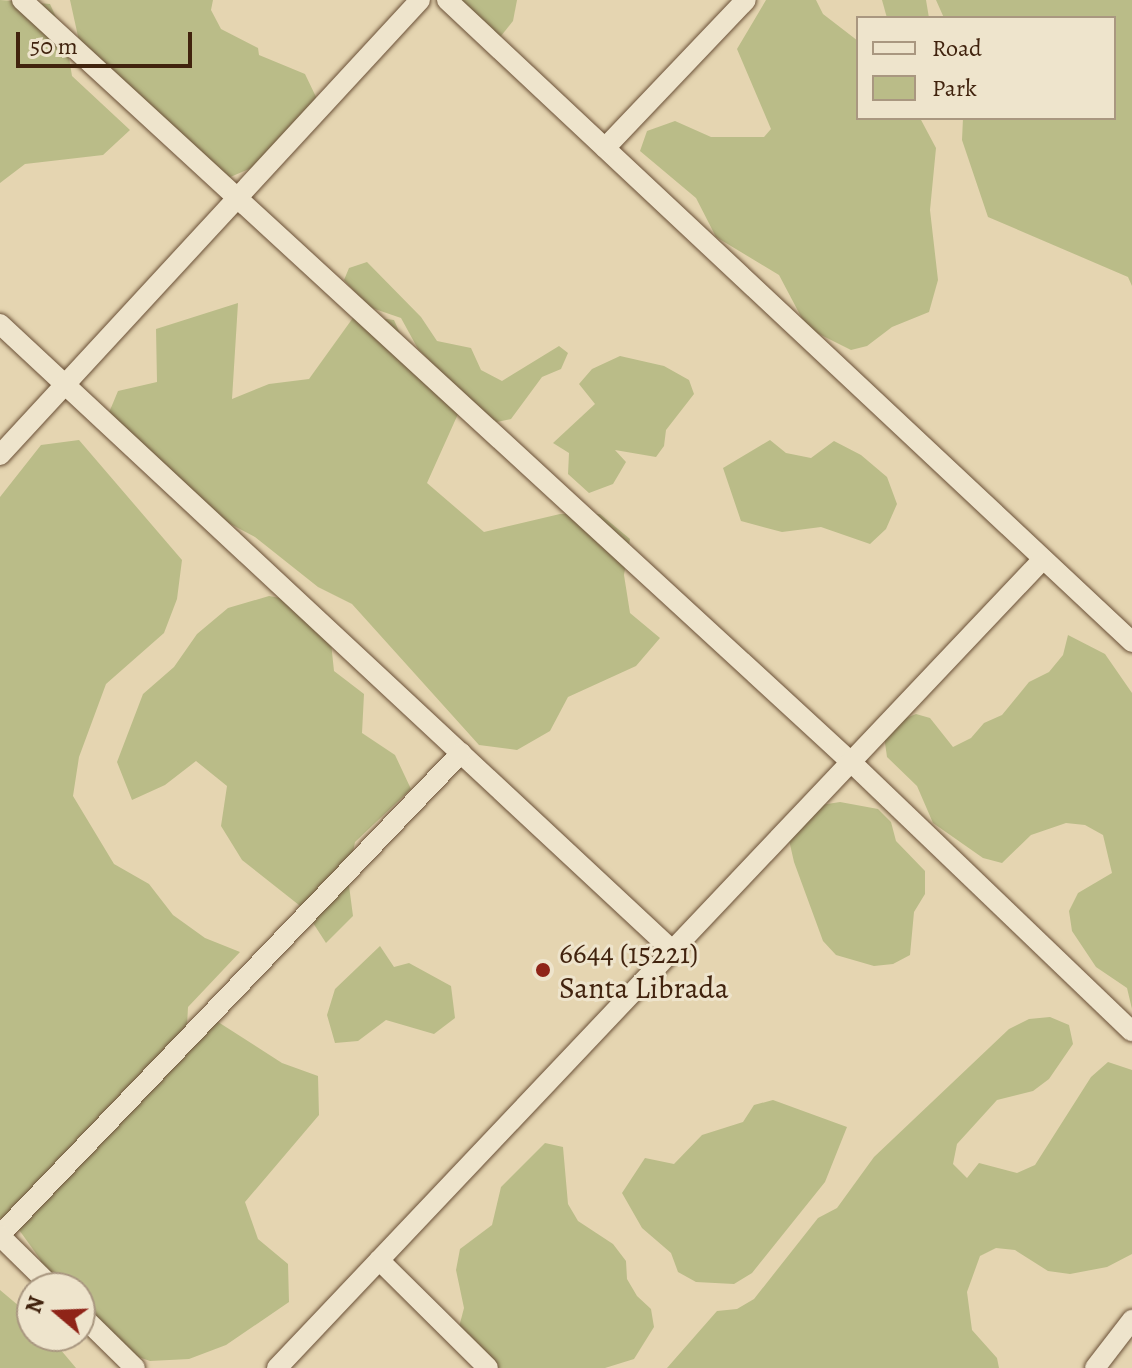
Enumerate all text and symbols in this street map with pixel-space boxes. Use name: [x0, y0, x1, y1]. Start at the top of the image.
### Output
scale bar: [20, 16, 196, 66]
legend: [856, 16, 1116, 120]
text: 50 m: [30, 30, 78, 62]
text: Road: [932, 32, 982, 64]
text: Park: [932, 72, 977, 104]
place label: 6644 (15221) Santa Librada: [559, 935, 729, 1006]
marker: 6644 (15221) Santa Librada: [534, 961, 552, 979]
north arrow: [16, 1272, 96, 1352]
text: N: [18, 1292, 52, 1317]

